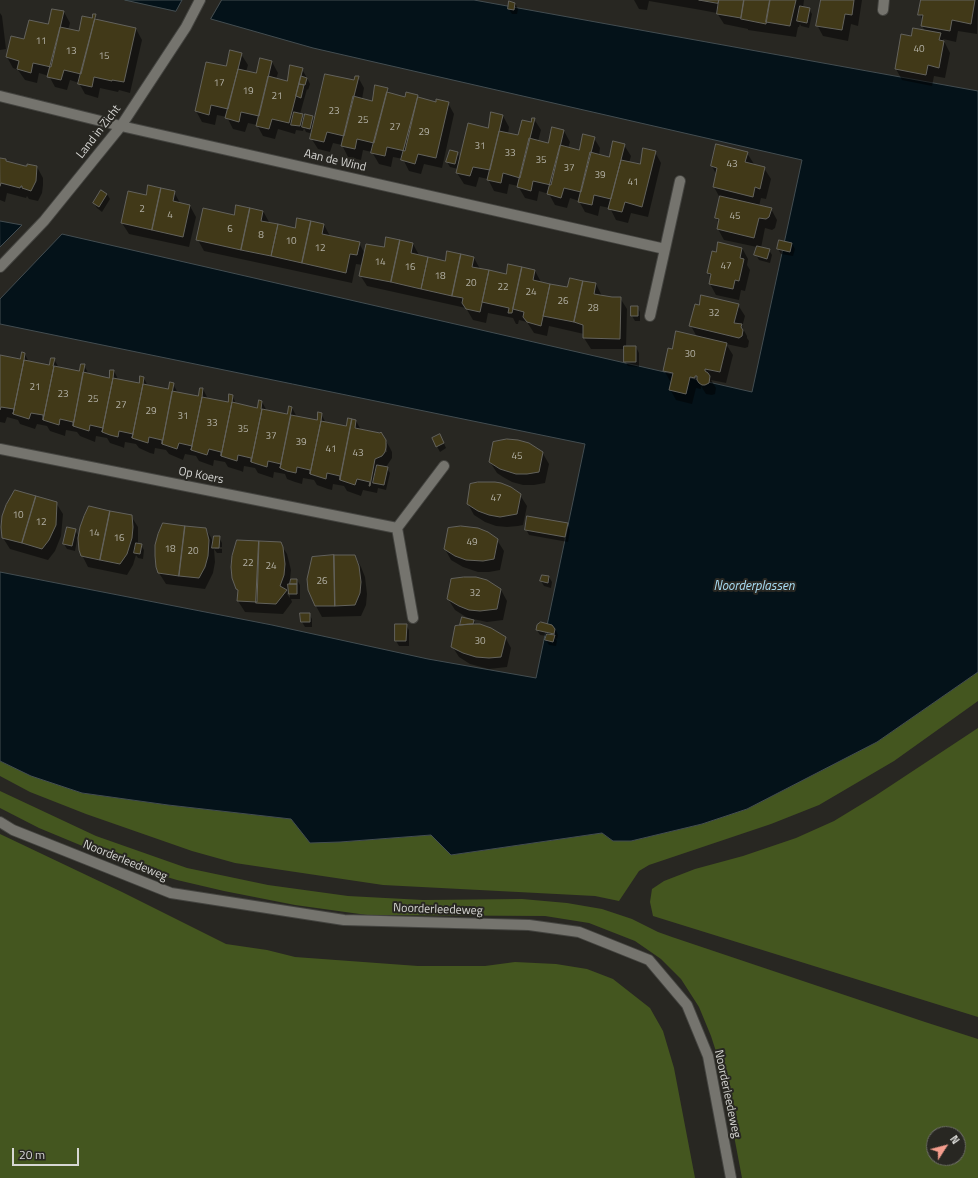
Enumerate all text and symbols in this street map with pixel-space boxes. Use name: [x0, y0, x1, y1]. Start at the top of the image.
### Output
house number: 11: [35, 36, 47, 48]
house number: 40: [913, 44, 925, 56]
house number: 13: [65, 46, 77, 58]
house number: 15: [98, 51, 110, 63]
house number: 17: [213, 78, 225, 90]
house number: 19: [242, 86, 254, 98]
house number: 21: [271, 91, 283, 103]
street label: Land in Zicht: [74, 102, 124, 162]
house number: 23: [328, 106, 340, 118]
house number: 25: [357, 115, 369, 127]
house number: 27: [389, 122, 401, 134]
house number: 29: [418, 127, 430, 139]
house number: 31: [474, 141, 486, 153]
street label: Aan de Wind: [303, 147, 367, 175]
house number: 33: [504, 148, 516, 160]
house number: 35: [535, 155, 547, 167]
house number: 43: [726, 159, 738, 171]
house number: 37: [563, 163, 575, 175]
house number: 39: [594, 170, 606, 182]
house number: 41: [627, 177, 639, 189]
house number: 2: [139, 204, 145, 216]
house number: 4: [167, 210, 173, 222]
house number: 45: [729, 211, 741, 223]
house number: 6: [227, 224, 233, 236]
house number: 8: [258, 230, 264, 242]
house number: 10: [285, 236, 297, 248]
house number: 12: [314, 243, 326, 255]
house number: 14: [374, 257, 386, 269]
house number: 47: [720, 261, 732, 273]
house number: 16: [404, 262, 416, 274]
house number: 18: [434, 271, 446, 283]
house number: 20: [465, 278, 477, 290]
house number: 22: [497, 282, 509, 294]
house number: 24: [525, 287, 537, 299]
house number: 26: [557, 296, 569, 308]
house number: 28: [587, 303, 599, 315]
house number: 32: [708, 308, 720, 320]
house number: 30: [684, 349, 696, 361]
house number: 21: [29, 382, 41, 394]
house number: 23: [57, 389, 69, 401]
house number: 25: [87, 394, 99, 406]
house number: 27: [115, 400, 127, 412]
house number: 29: [145, 406, 157, 418]
house number: 31: [177, 411, 189, 423]
house number: 33: [206, 418, 218, 430]
house number: 35: [237, 424, 249, 436]
house number: 37: [265, 431, 277, 443]
house number: 39: [295, 437, 307, 449]
house number: 41: [325, 444, 337, 456]
house number: 43: [352, 448, 364, 460]
house number: 45: [511, 451, 523, 463]
street label: Op Koers: [177, 465, 225, 487]
house number: 47: [490, 493, 502, 505]
house number: 10: [12, 510, 24, 522]
house number: 12: [35, 517, 47, 529]
house number: 14: [88, 528, 100, 540]
house number: 16: [113, 533, 125, 545]
house number: 49: [466, 537, 478, 549]
house number: 18: [164, 544, 176, 556]
house number: 20: [187, 546, 199, 558]
house number: 22: [242, 558, 254, 570]
house number: 24: [265, 561, 277, 573]
house number: 26: [316, 576, 328, 588]
water label: Noorderplassen: [714, 579, 794, 595]
house number: 32: [469, 588, 481, 600]
house number: 30: [474, 636, 486, 648]
street label: Noorderleedeweg: [81, 837, 169, 885]
street label: Noorderleedeweg: [393, 901, 483, 919]
street label: Noorderleedeweg: [711, 1049, 743, 1139]
north arrow: [926, 1126, 966, 1166]
text: N: [946, 1132, 964, 1147]
scale bar: [14, 1140, 81, 1166]
text: 20 m: [19, 1145, 45, 1164]

